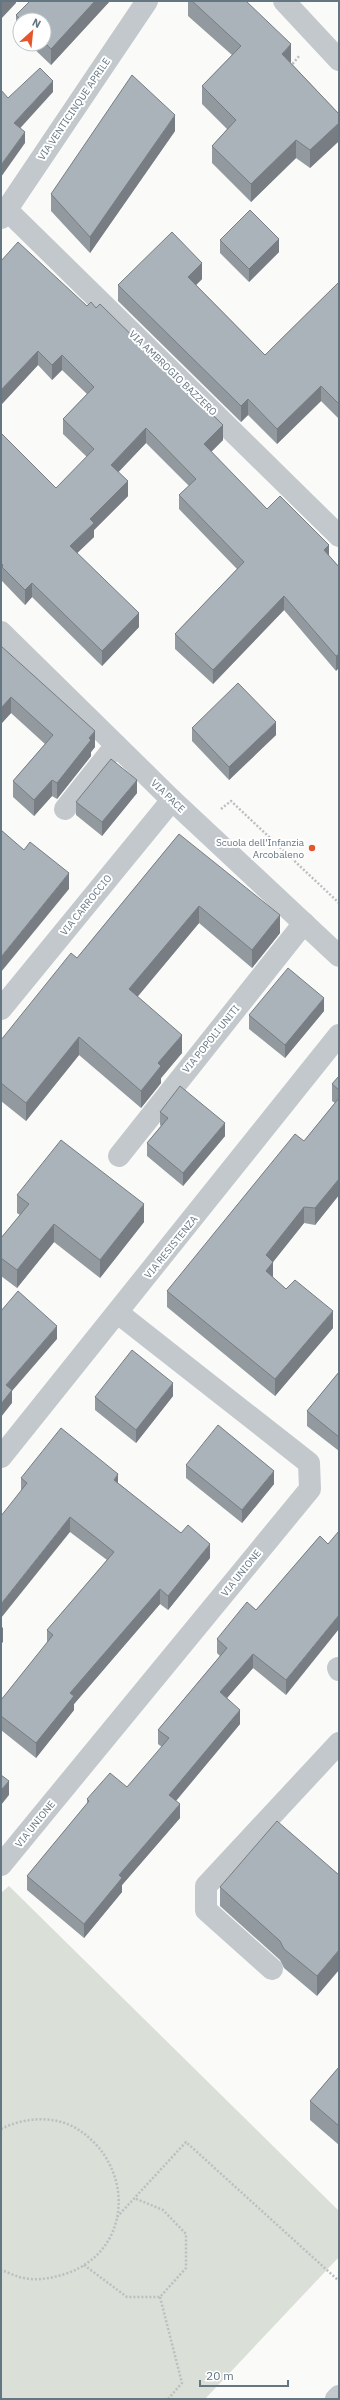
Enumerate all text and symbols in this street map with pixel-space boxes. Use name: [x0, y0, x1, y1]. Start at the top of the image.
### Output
north arrow: [12, 12, 52, 52]
text: N: [30, 15, 43, 31]
street label: VIA VENTICINQUE APRILE: [35, 55, 113, 163]
street label: VIA AMBROGIO BAZZERO: [126, 328, 220, 418]
street label: VIA PACE: [148, 776, 188, 816]
place label: Scuola dell'Infanzia Arcobaleno: [216, 836, 305, 861]
marker: Scuola dell'Infanzia Arcobaleno: [307, 843, 317, 853]
street label: VIA CARROCCIO: [57, 872, 115, 938]
street label: VIA POPOLI UNITI: [180, 1002, 242, 1076]
street label: VIA RESISTENZA: [142, 1212, 201, 1281]
street label: VIA UNIONE: [218, 1547, 264, 1599]
street label: VIA UNIONE: [12, 1798, 58, 1850]
scale bar: [200, 2362, 288, 2388]
text: 20 m: [206, 2368, 234, 2383]

